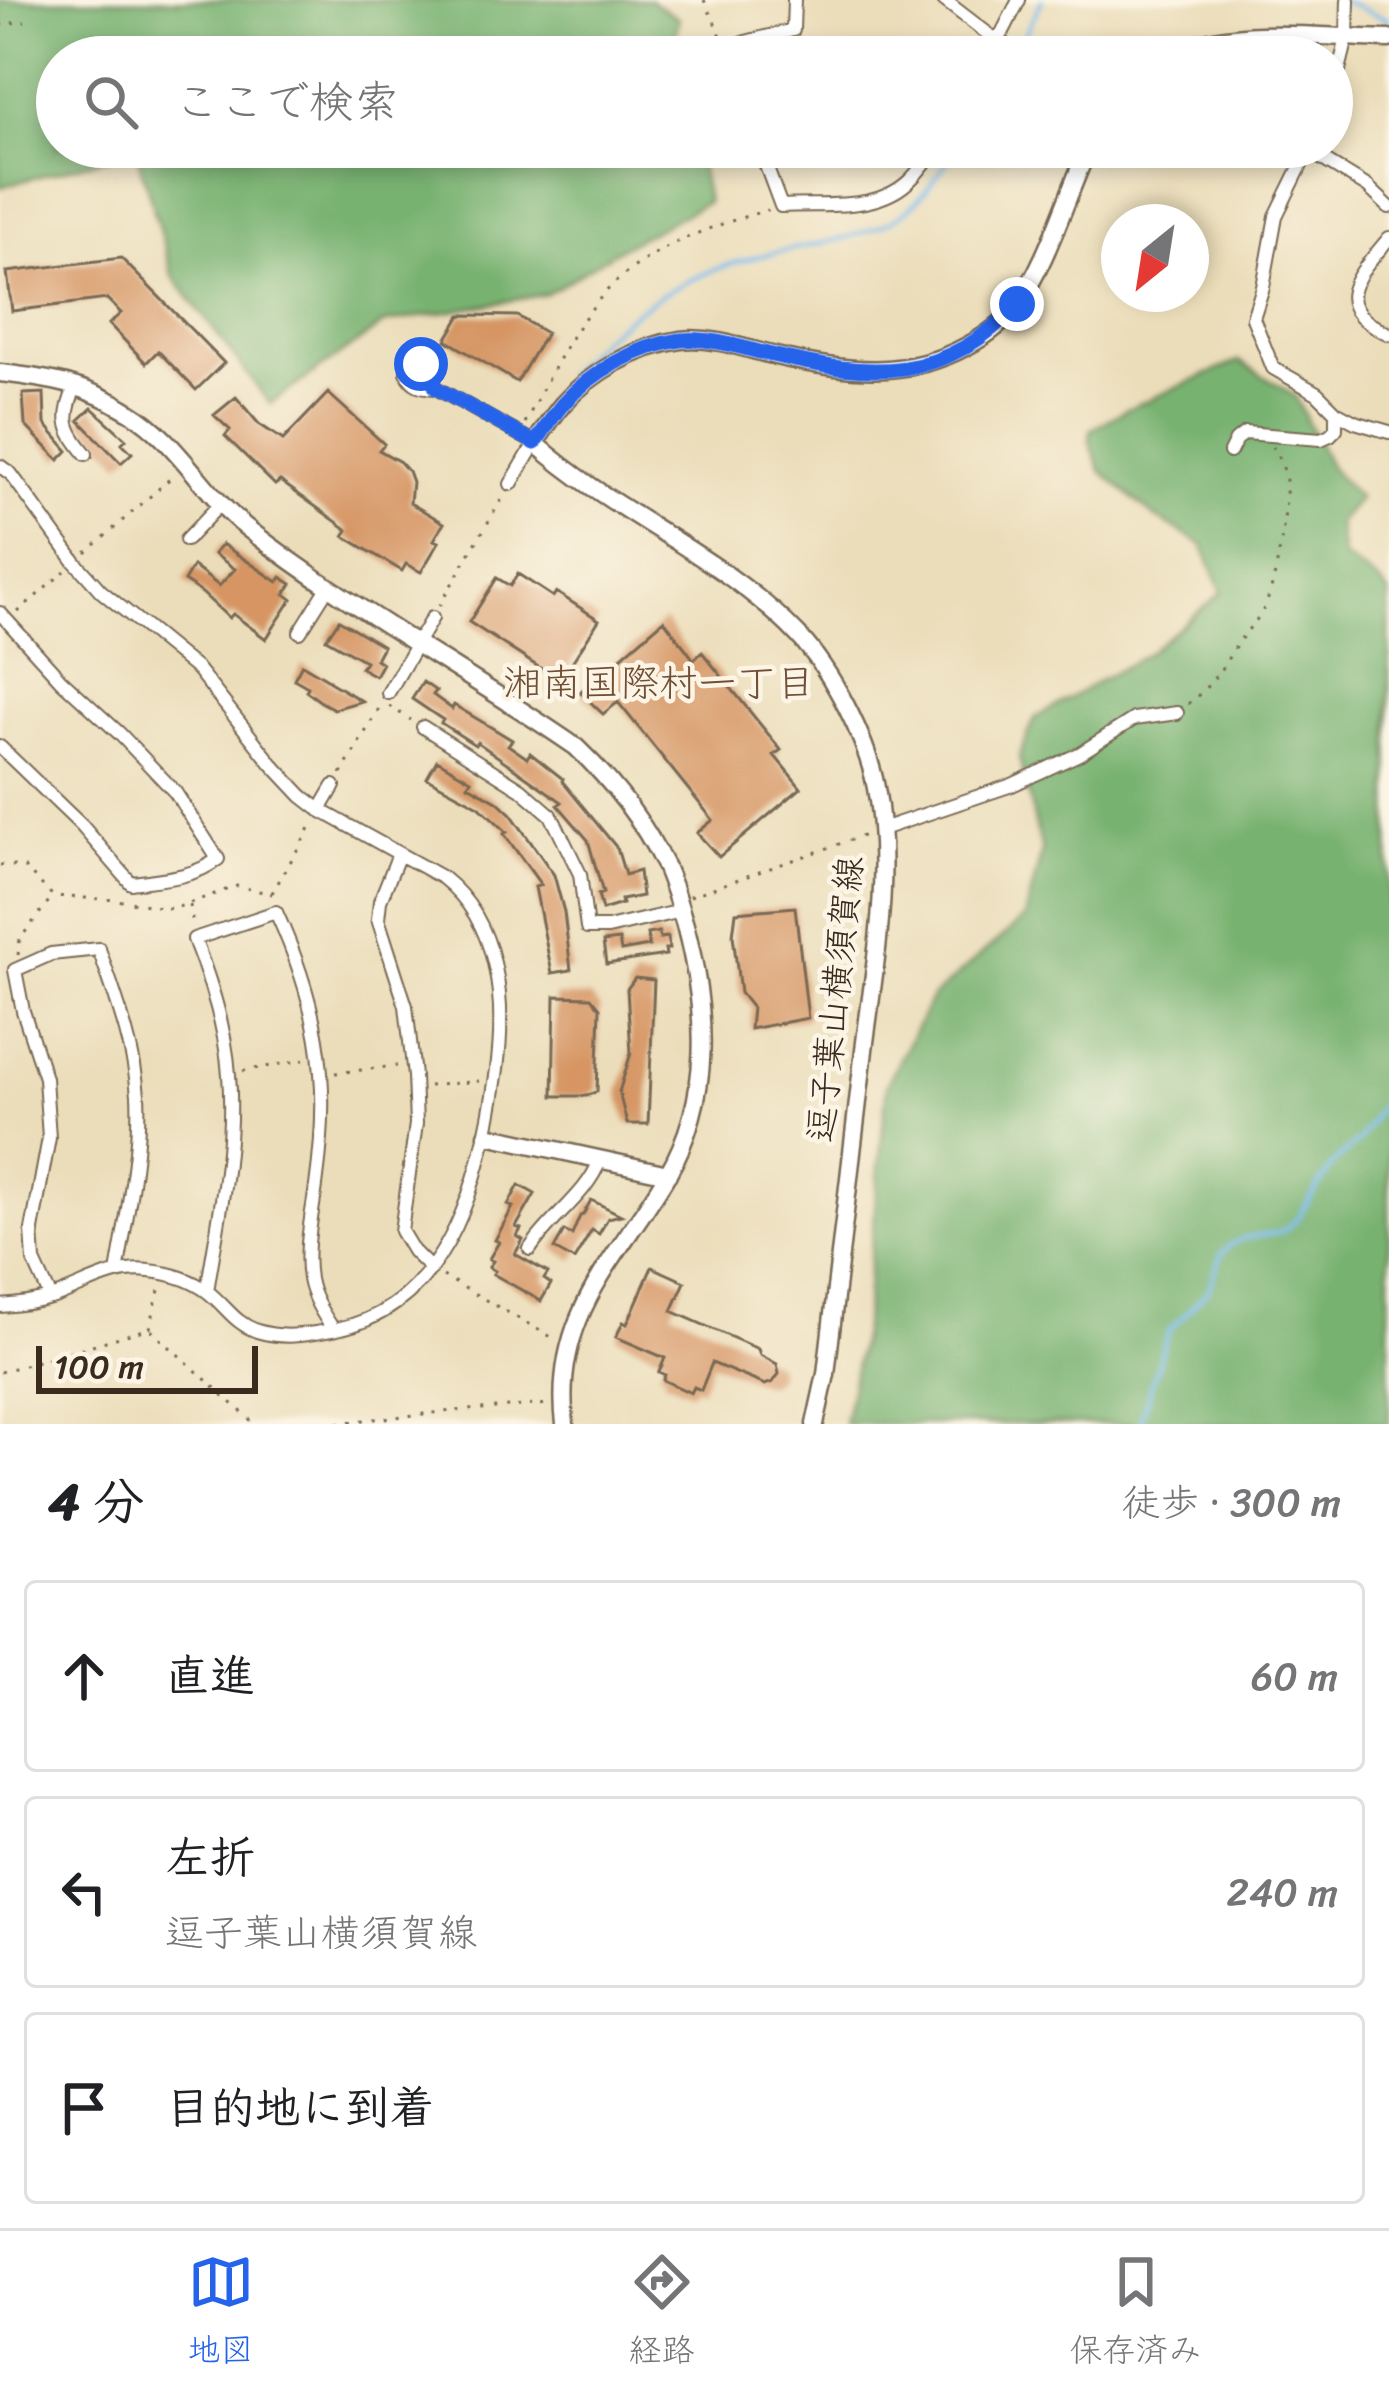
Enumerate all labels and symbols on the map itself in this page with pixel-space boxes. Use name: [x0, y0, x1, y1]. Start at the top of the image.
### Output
north arrow: [1101, 204, 1209, 312]
route end: [990, 277, 1044, 331]
route start: [394, 337, 448, 391]
district label: 湘南国際村一丁目: [503, 648, 815, 717]
street label: 逗子葉山横須賀線: [788, 853, 882, 1146]
scale bar: [36, 1340, 258, 1393]

